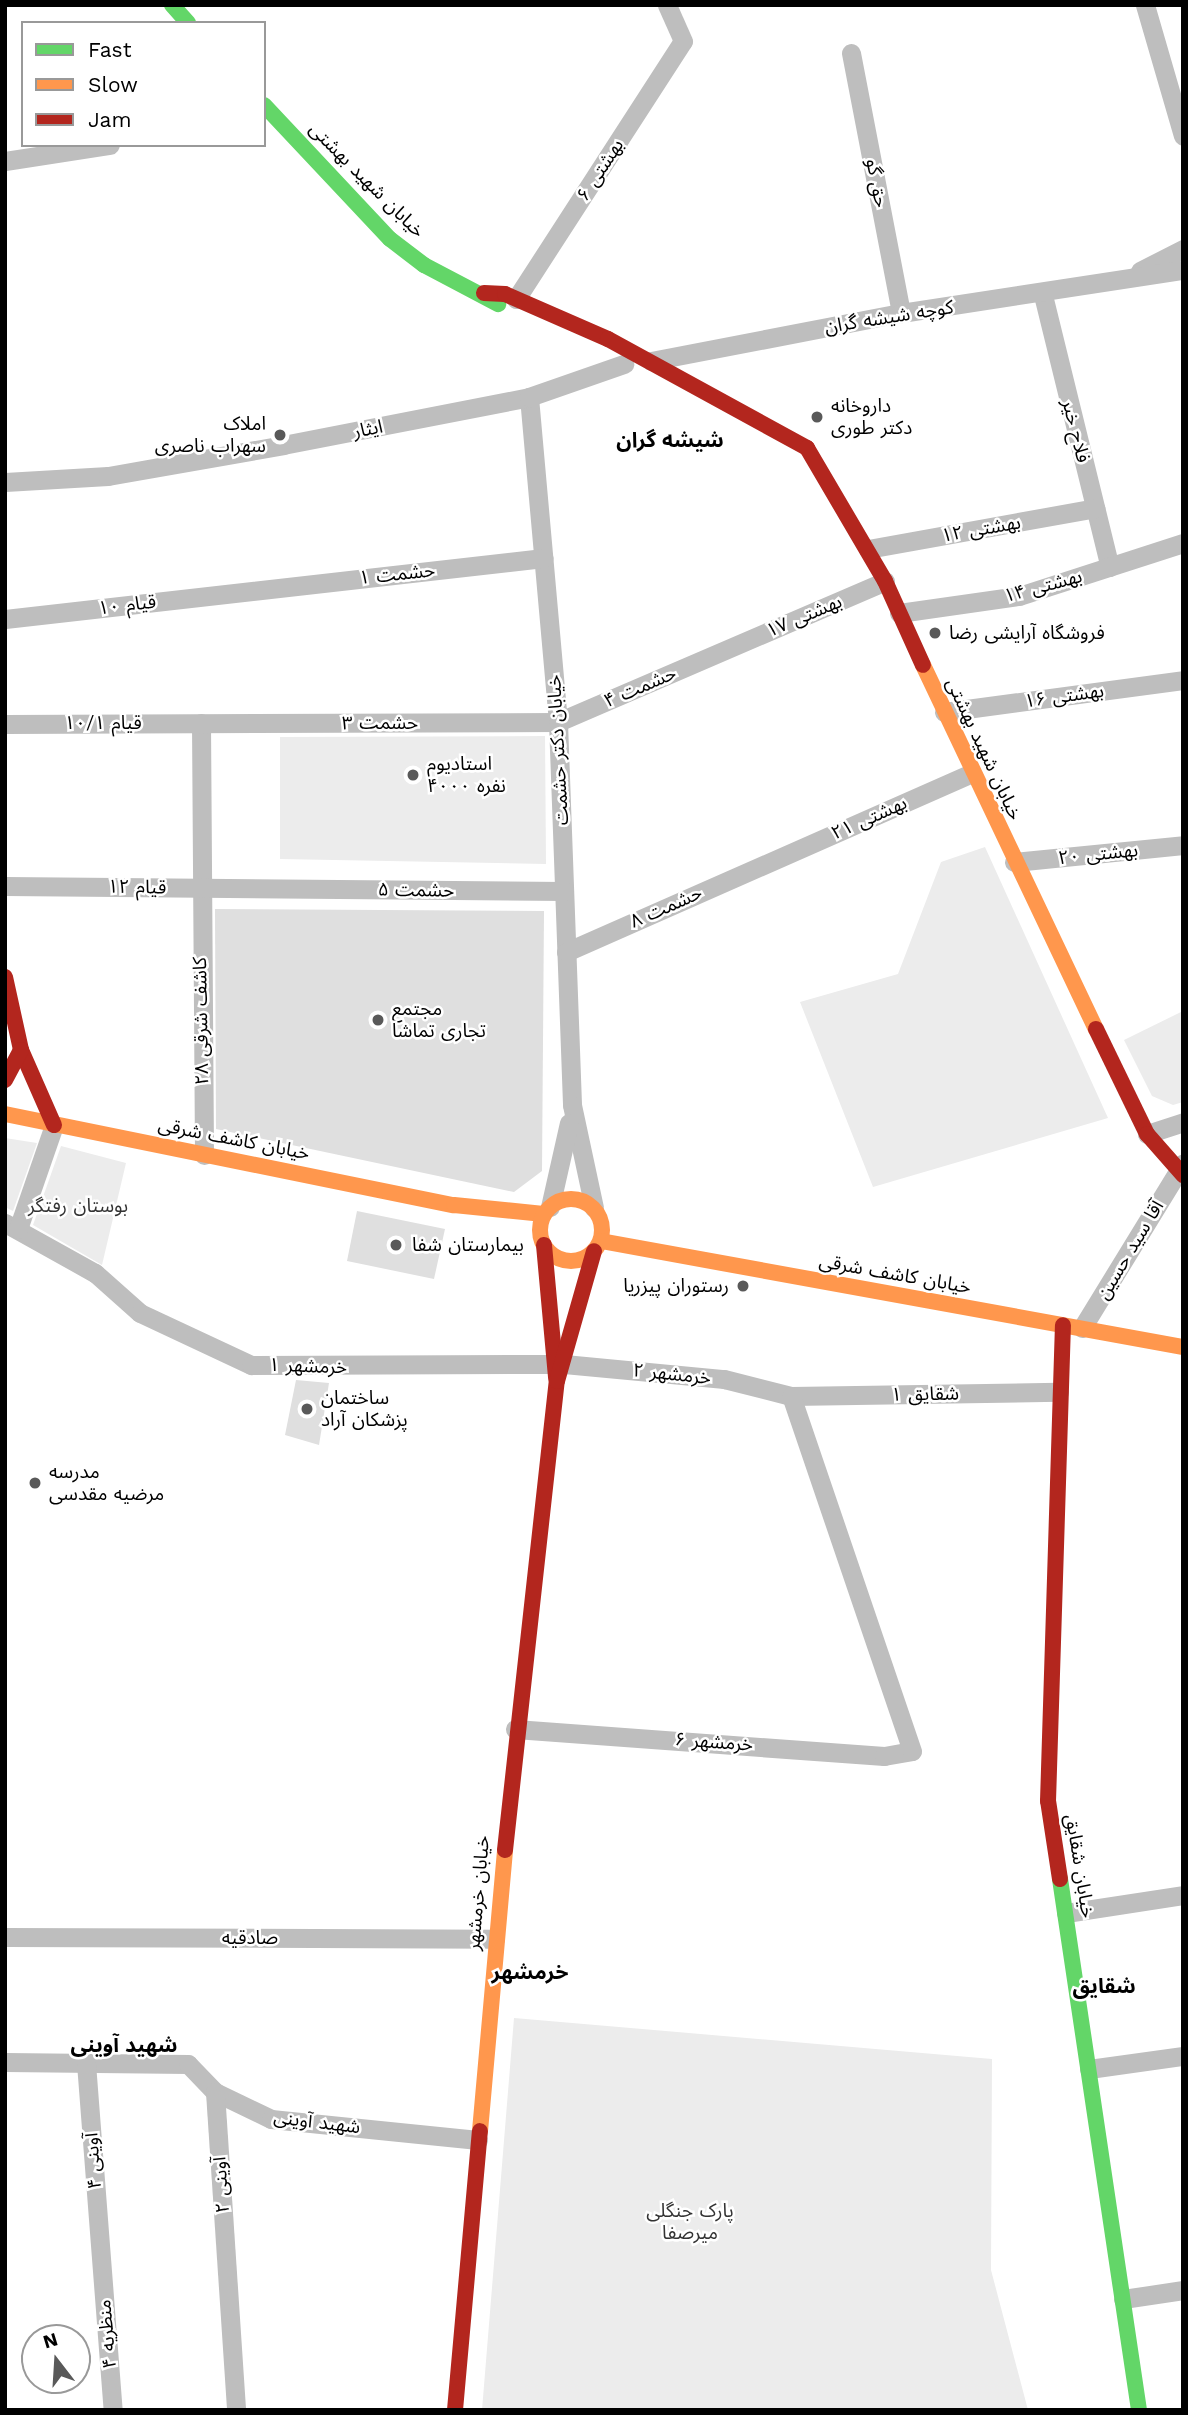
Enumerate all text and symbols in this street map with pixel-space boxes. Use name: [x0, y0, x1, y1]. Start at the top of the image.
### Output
legend: [21, 21, 266, 147]
text: Fast: [88, 37, 132, 62]
text: Slow: [88, 72, 138, 97]
text: Jam: [88, 107, 131, 132]
street label: خیابان شهید بهشتی: [304, 117, 430, 243]
street label: بهشتی ۶: [572, 135, 628, 205]
street label: حق گو: [861, 156, 893, 210]
street label: کوچه شیشه گران: [823, 296, 955, 338]
place label: داروخانه دکتر طوری: [831, 395, 912, 439]
street label: فلاح خیر: [1057, 397, 1095, 465]
marker: داروخانه دکتر طوری: [809, 409, 825, 425]
place label: املاک سهراب ناصری: [155, 413, 266, 457]
street label: ایثار: [351, 415, 385, 443]
marker: املاک سهراب ناصری: [272, 427, 288, 443]
district label: شیشه گران: [616, 427, 724, 453]
street label: بهشتی ۱۲: [940, 511, 1022, 547]
street label: حشمت ۱: [358, 559, 436, 589]
street label: بهشتی ۱۴: [1001, 565, 1085, 607]
street label: قیام ۱۰: [97, 590, 157, 620]
street label: بهشتی ۱۷: [763, 590, 845, 642]
place label: فروشگاه آرایشی رضا: [949, 622, 1105, 644]
marker: فروشگاه آرایشی رضا: [927, 625, 943, 641]
street label: حشمت ۴: [600, 662, 680, 712]
street label: خیابان دکتر حشمت: [543, 674, 573, 826]
street label: خیابان شهید بهشتی: [941, 674, 1027, 824]
street label: بهشتی ۱۶: [1023, 679, 1105, 713]
street label: قیام ۱۰/۱: [64, 712, 142, 734]
street label: حشمت ۳: [342, 712, 418, 734]
place label: استادیوم ۴۰۰۰ نفره: [427, 753, 506, 797]
marker: استادیوم ۴۰۰۰ نفره: [405, 767, 421, 783]
street label: بهشتی ۲۱: [828, 791, 910, 845]
street label: بهشتی ۲۰: [1057, 838, 1139, 870]
street label: قیام ۱۲: [108, 875, 166, 899]
street label: حشمت ۵: [378, 878, 454, 902]
street label: حشمت ۸: [626, 881, 706, 933]
street label: کاشف شرقی ۲۸: [188, 957, 214, 1085]
place label: مجتمع تجاری تماشا: [392, 998, 486, 1042]
marker: مجتمع تجاری تماشا: [370, 1012, 386, 1028]
street label: خیابان کاشف شرقی: [156, 1113, 312, 1165]
park label: بوستان رفتگر: [28, 1195, 128, 1217]
street label: آقا سید حسین: [1091, 1196, 1169, 1304]
place label: بیمارستان شفا: [412, 1234, 524, 1256]
marker: بیمارستان شفا: [386, 1235, 406, 1255]
street label: خیابان کاشف شرقی: [817, 1249, 973, 1299]
place label: رستوران پیزریا: [623, 1275, 729, 1297]
marker: رستوران پیزریا: [735, 1278, 751, 1294]
street label: خرمشهر ۱: [268, 1353, 348, 1379]
street label: خرمشهر ۲: [632, 1359, 712, 1389]
street label: شقایق ۱: [891, 1382, 959, 1406]
place label: ساختمان پزشکان آراد: [321, 1387, 408, 1431]
marker: ساختمان پزشکان آراد: [299, 1401, 315, 1417]
place label: مدرسه مرضیه مقدسی: [49, 1461, 164, 1505]
marker: مدرسه مرضیه مقدسی: [27, 1475, 43, 1491]
street label: خرمشهر ۶: [674, 1728, 754, 1756]
street label: خیابان شقایق: [1061, 1812, 1099, 1920]
street label: خیابان خرمشهر: [462, 1835, 494, 1951]
street label: صادقیه: [222, 1927, 278, 1949]
district label: خرمشهر: [492, 1959, 568, 1985]
district label: شقایق: [1072, 1973, 1136, 1999]
district label: شهید آوینی: [70, 2032, 178, 2058]
street label: شهید آوینی: [272, 2105, 362, 2139]
street label: آوینی ۴: [80, 2132, 106, 2190]
street label: آوینی ۲: [208, 2156, 234, 2214]
park label: پارک جنگلی میرصفا: [646, 2200, 734, 2244]
street label: منظریه ۴: [93, 2299, 121, 2369]
north arrow: [21, 2324, 91, 2394]
text: N: [40, 2327, 60, 2353]

